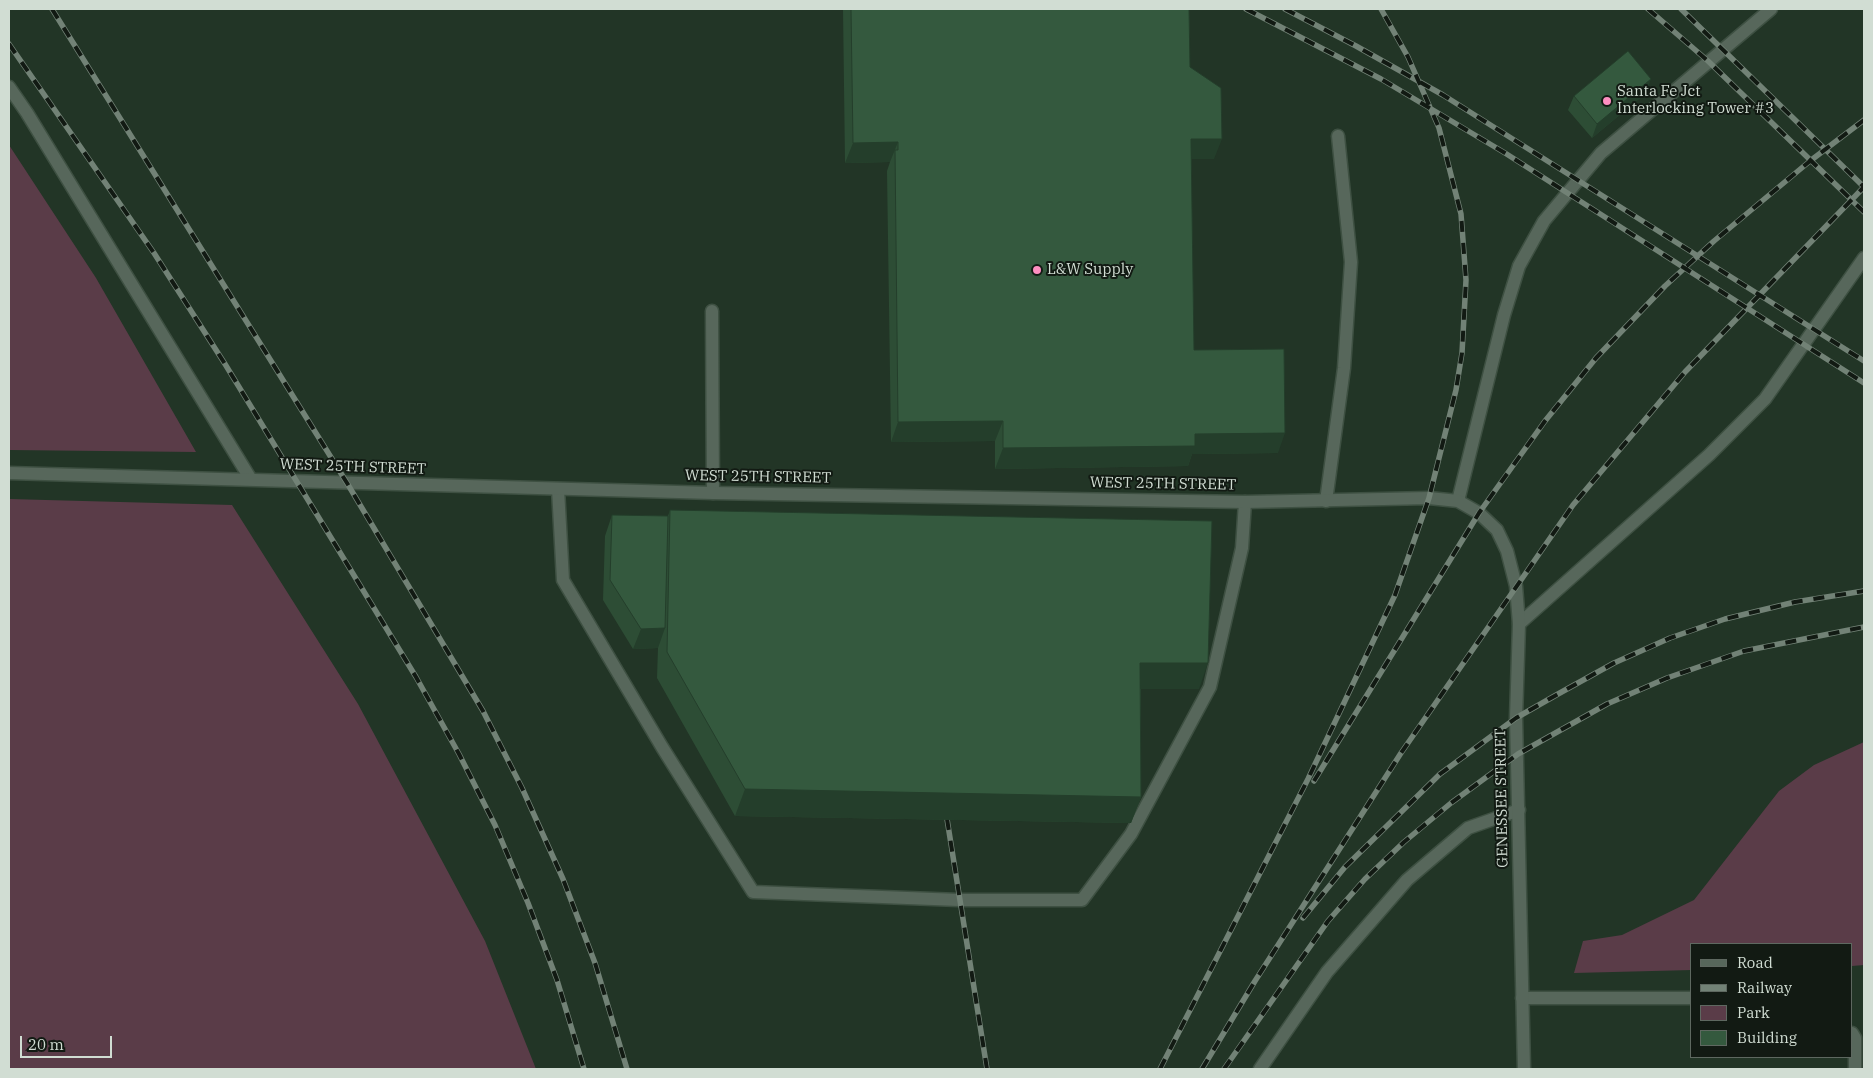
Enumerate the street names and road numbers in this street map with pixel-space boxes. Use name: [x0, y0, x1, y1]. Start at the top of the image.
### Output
street label: WEST 25TH STREET: [279, 455, 427, 479]
street label: WEST 25TH STREET: [685, 467, 831, 487]
street label: WEST 25TH STREET: [1090, 474, 1236, 494]
street label: GENESSEE STREET: [1492, 728, 1512, 868]

